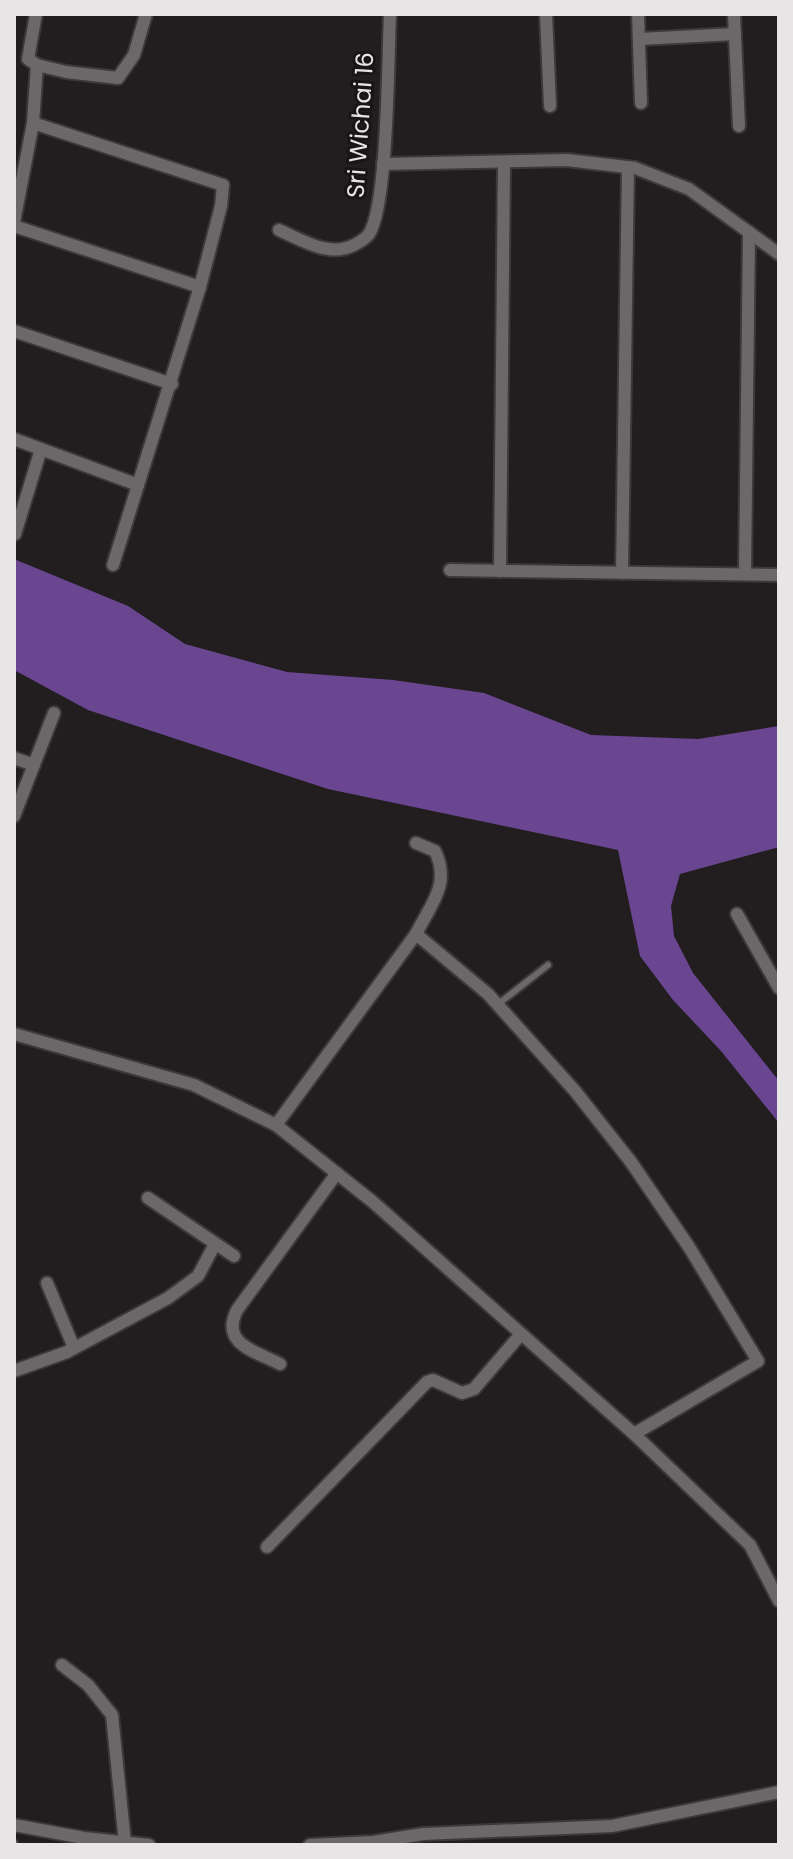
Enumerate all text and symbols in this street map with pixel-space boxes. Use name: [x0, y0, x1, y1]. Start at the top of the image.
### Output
street label: Sri Wichai 16: [338, 51, 382, 199]

